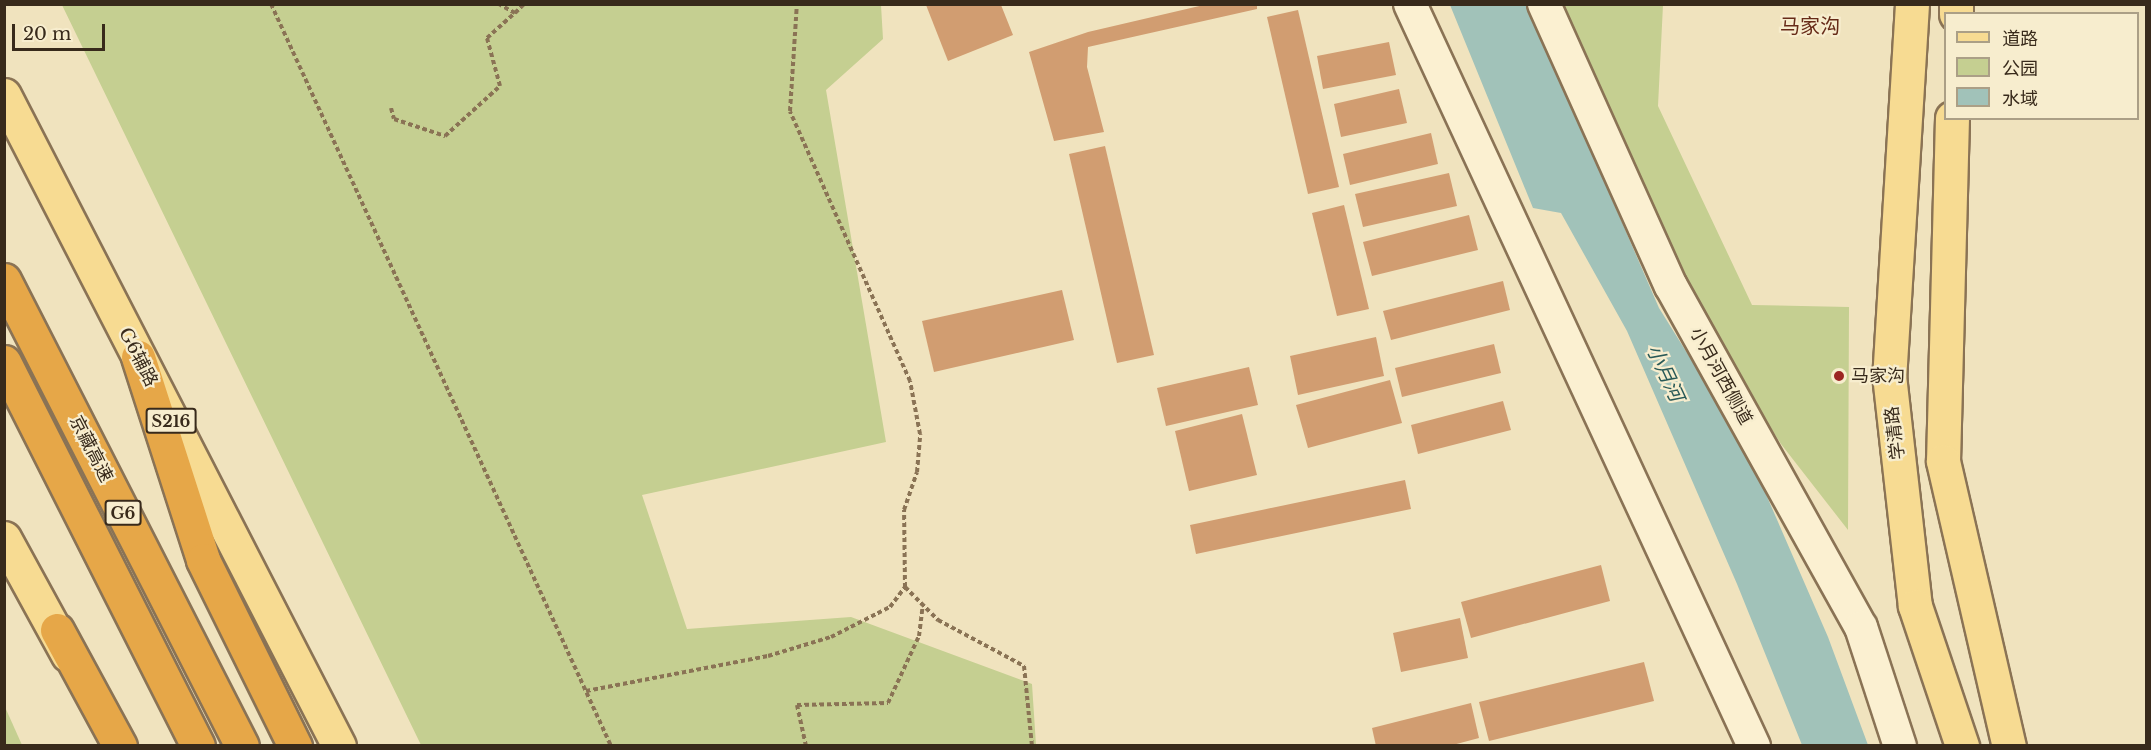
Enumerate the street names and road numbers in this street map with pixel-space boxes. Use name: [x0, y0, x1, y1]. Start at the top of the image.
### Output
street label: G6辅路: [114, 324, 162, 390]
street label: 小月河西侧道: [1685, 324, 1757, 428]
street label: 学清路: [1881, 405, 1909, 461]
road number: S216: [146, 408, 196, 434]
street label: 京藏高速: [65, 412, 117, 486]
road number: G6: [104, 500, 142, 526]

